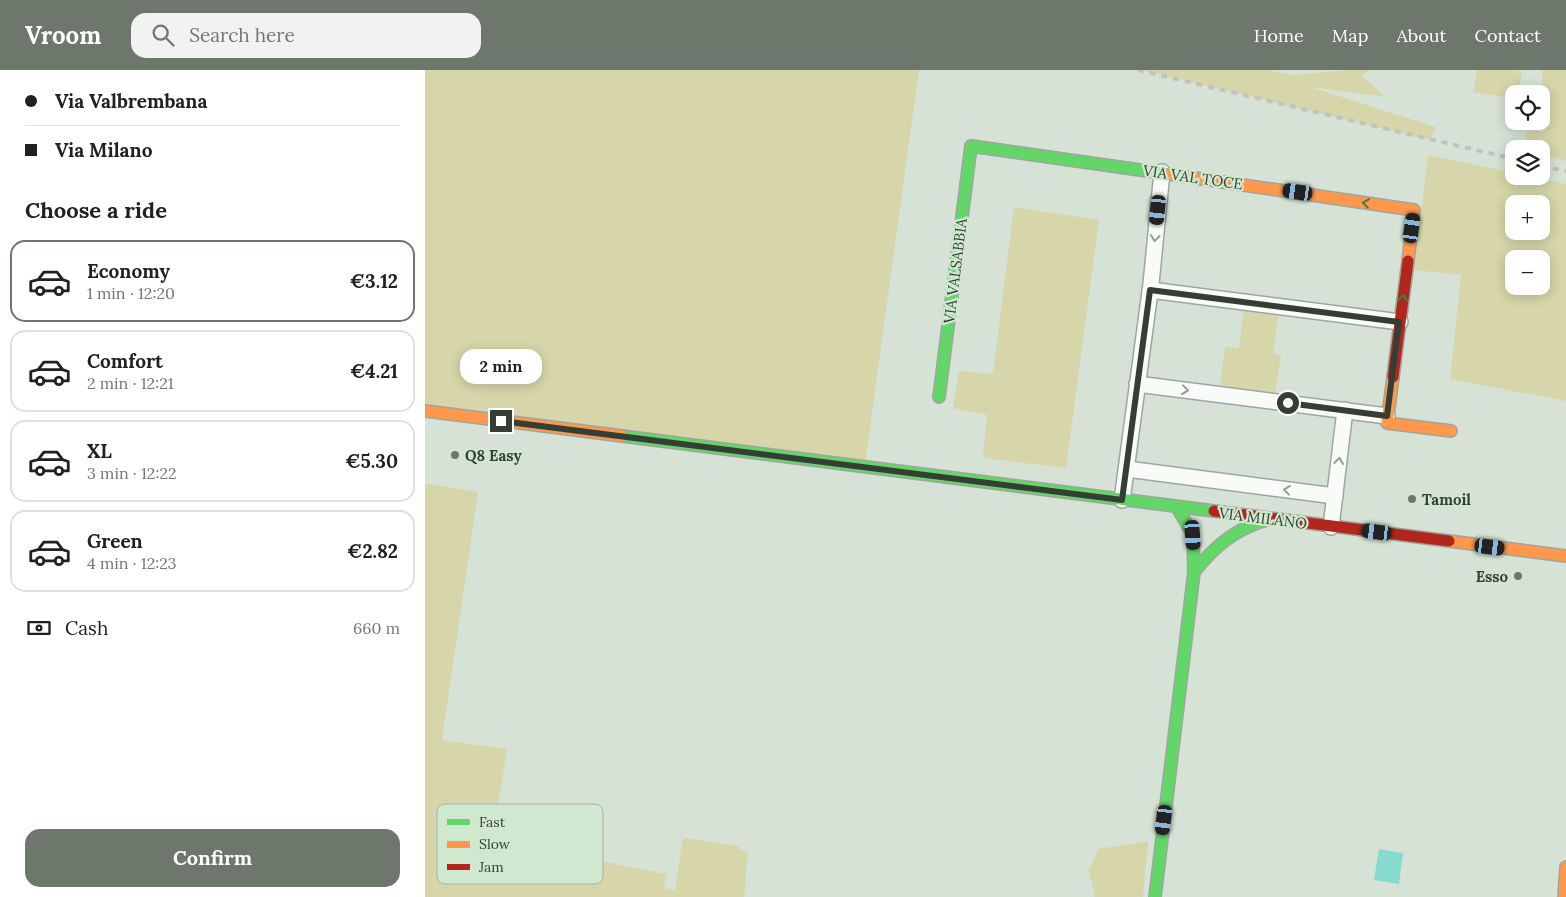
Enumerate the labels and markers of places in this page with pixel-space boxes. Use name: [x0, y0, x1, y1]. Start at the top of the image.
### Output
place label: Q8 Easy: [465, 446, 523, 465]
marker: Q8 Easy: [449, 449, 461, 461]
place label: Tamoil: [1422, 490, 1471, 509]
marker: Tamoil: [1406, 493, 1418, 505]
place label: Esso: [1476, 567, 1509, 586]
marker: Esso: [1512, 570, 1524, 582]

